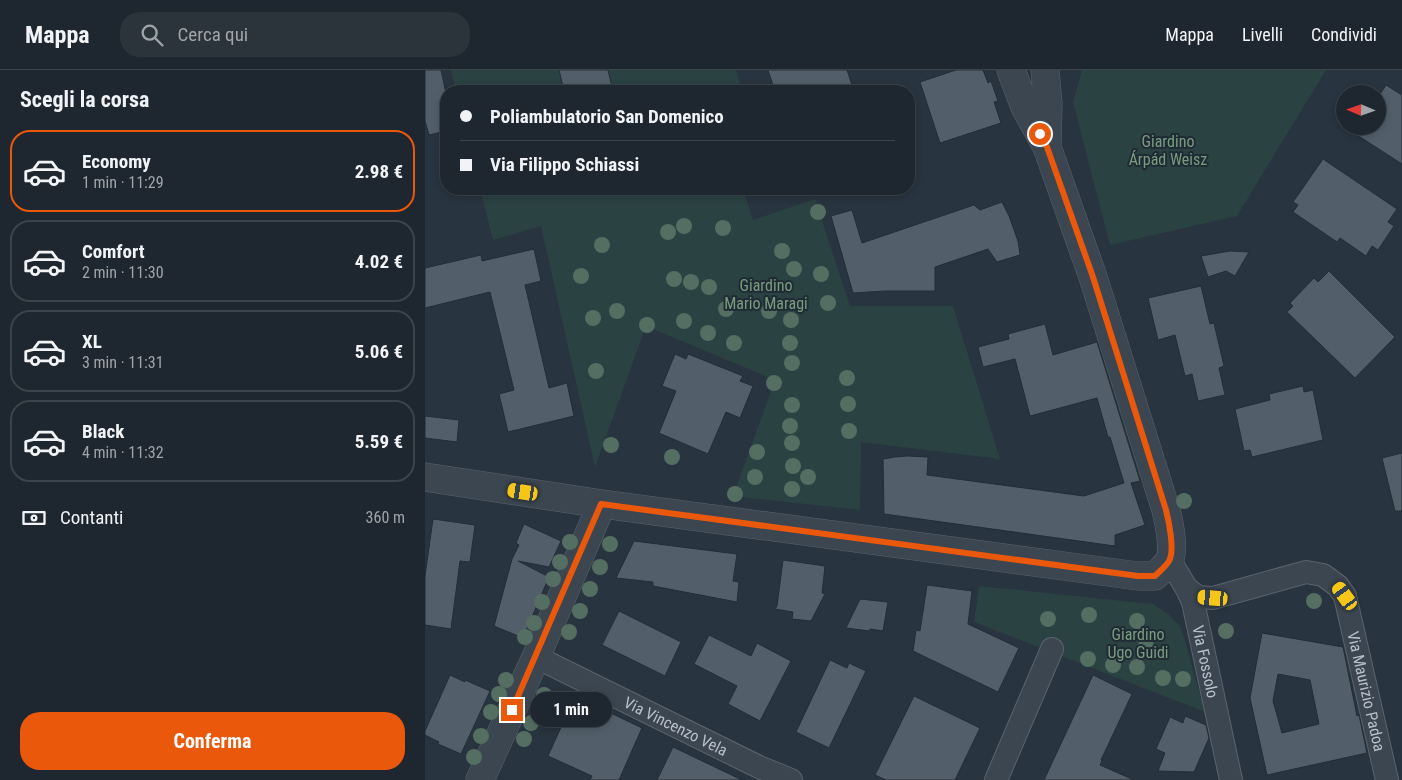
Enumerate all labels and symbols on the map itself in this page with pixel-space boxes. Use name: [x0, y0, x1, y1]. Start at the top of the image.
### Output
north arrow: [1336, 85, 1386, 135]
route start: [1029, 123, 1051, 145]
park label: Giardino Árpád Weisz: [1129, 132, 1207, 169]
park label: Giardino Mario Maragi: [724, 276, 808, 313]
car: [507, 482, 538, 502]
car: [1330, 579, 1359, 613]
car: [1197, 589, 1228, 607]
street label: Via Fossolo: [1188, 624, 1222, 700]
park label: Giardino Ugo Guidi: [1107, 625, 1169, 662]
street label: Via Maurizio Padoa: [1343, 630, 1389, 753]
callout: 1 min: [529, 692, 612, 728]
street label: Via Vincenzo Vela: [621, 693, 731, 760]
route end: [501, 699, 523, 721]

